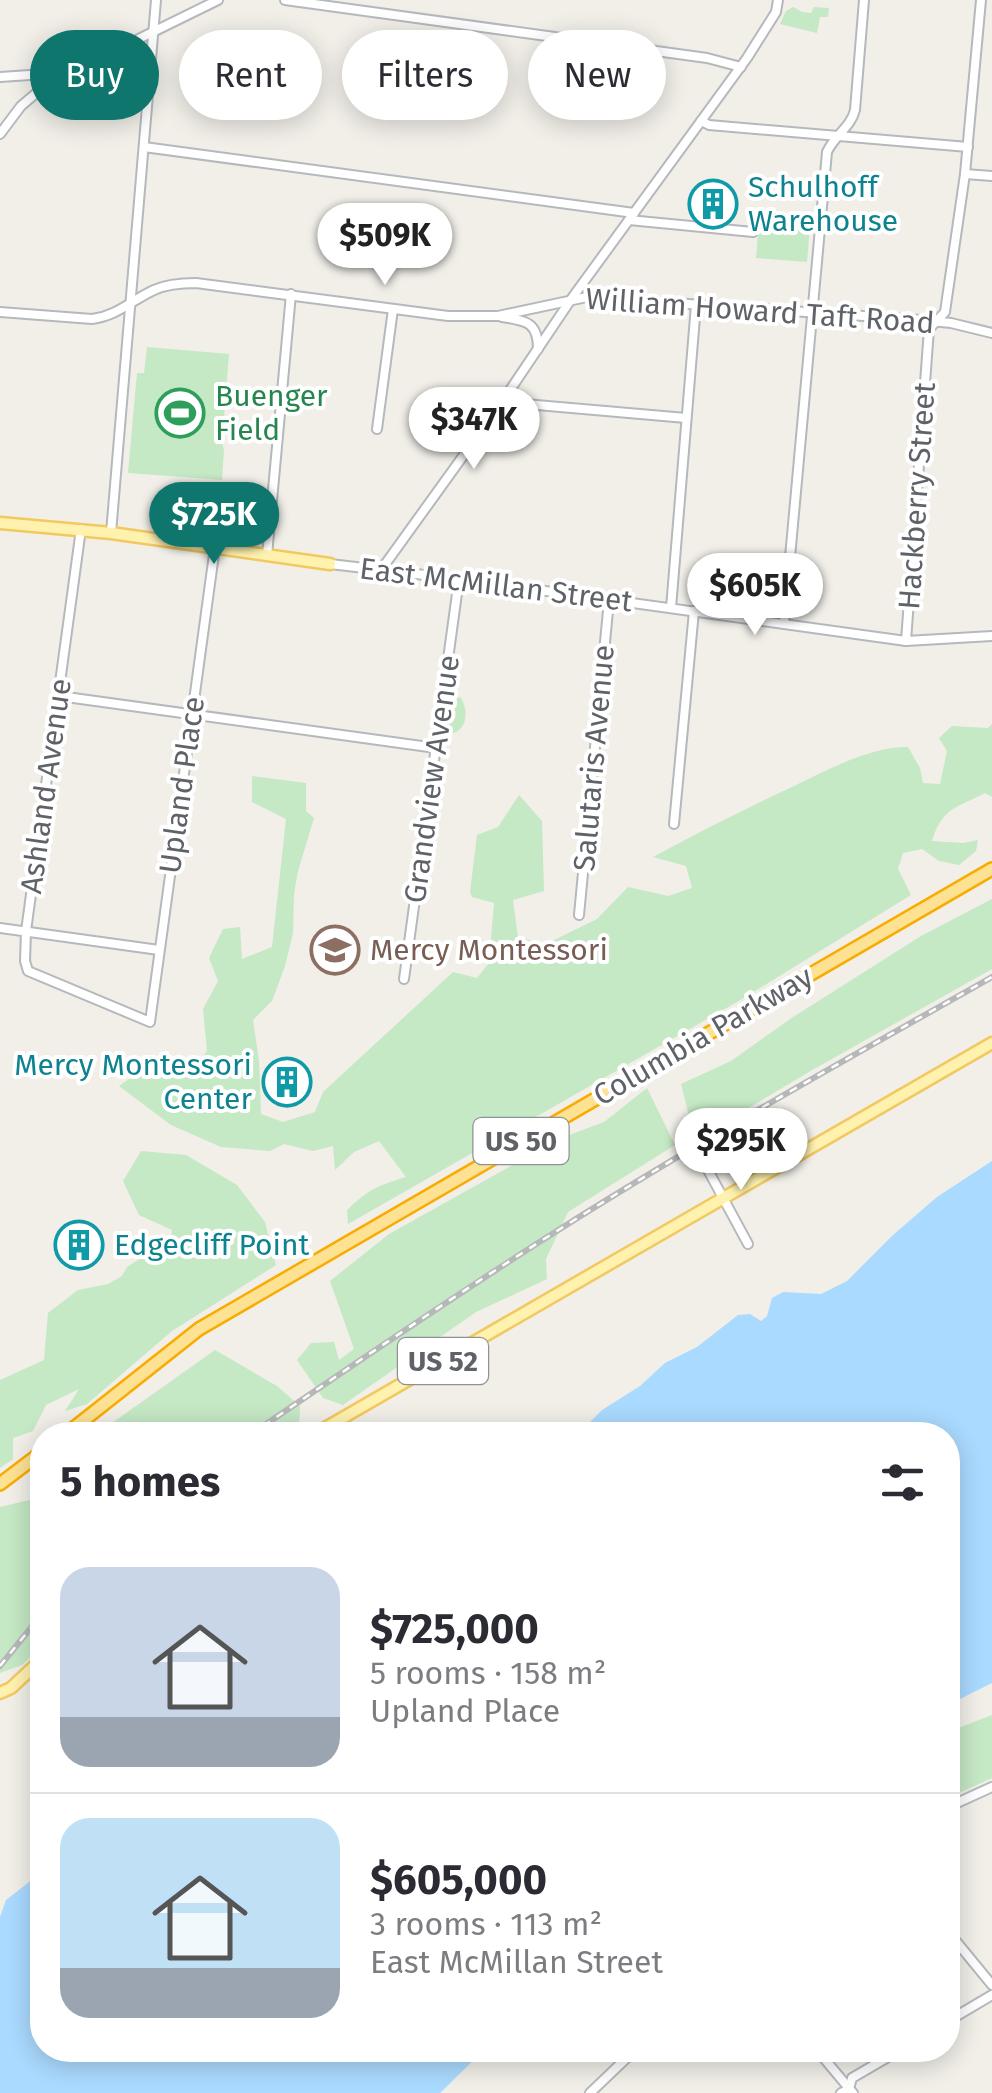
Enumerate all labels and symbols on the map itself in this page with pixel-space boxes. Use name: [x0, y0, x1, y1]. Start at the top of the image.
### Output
place label: Schulhoff Warehouse: [748, 169, 898, 239]
building icon: Schulhoff Warehouse: [687, 178, 739, 230]
pin: $509K: [315, 203, 455, 288]
street label: William Howard Taft Road: [584, 281, 936, 341]
place label: Buenger Field: [215, 378, 328, 448]
street label: Hackberry Street: [891, 381, 943, 611]
sports icon: Buenger Field: [154, 387, 206, 439]
pin: $347K: [404, 387, 544, 472]
pin: $725K: [144, 482, 284, 567]
street label: East McMillan Street: [358, 550, 635, 620]
pin: $605K: [685, 553, 825, 638]
street label: Salutaris Avenue: [566, 643, 622, 873]
street label: Grandview Avenue: [397, 653, 467, 905]
street label: Ashland Avenue: [13, 676, 79, 896]
street label: Upland Place: [152, 694, 212, 876]
school or university icon: Mercy Montessori: [309, 924, 361, 976]
place label: Mercy Montessori: [370, 932, 608, 968]
street label: Columbia Parkway: [587, 959, 819, 1113]
place label: Mercy Montessori Center: [14, 1047, 252, 1117]
building icon: Mercy Montessori Center: [261, 1056, 313, 1108]
pin: $295K: [671, 1108, 811, 1193]
road number: US 50: [474, 1118, 568, 1164]
building icon: Edgecliff Point: [53, 1219, 105, 1271]
place label: Edgecliff Point: [114, 1227, 310, 1263]
road number: US 52: [398, 1338, 488, 1384]

